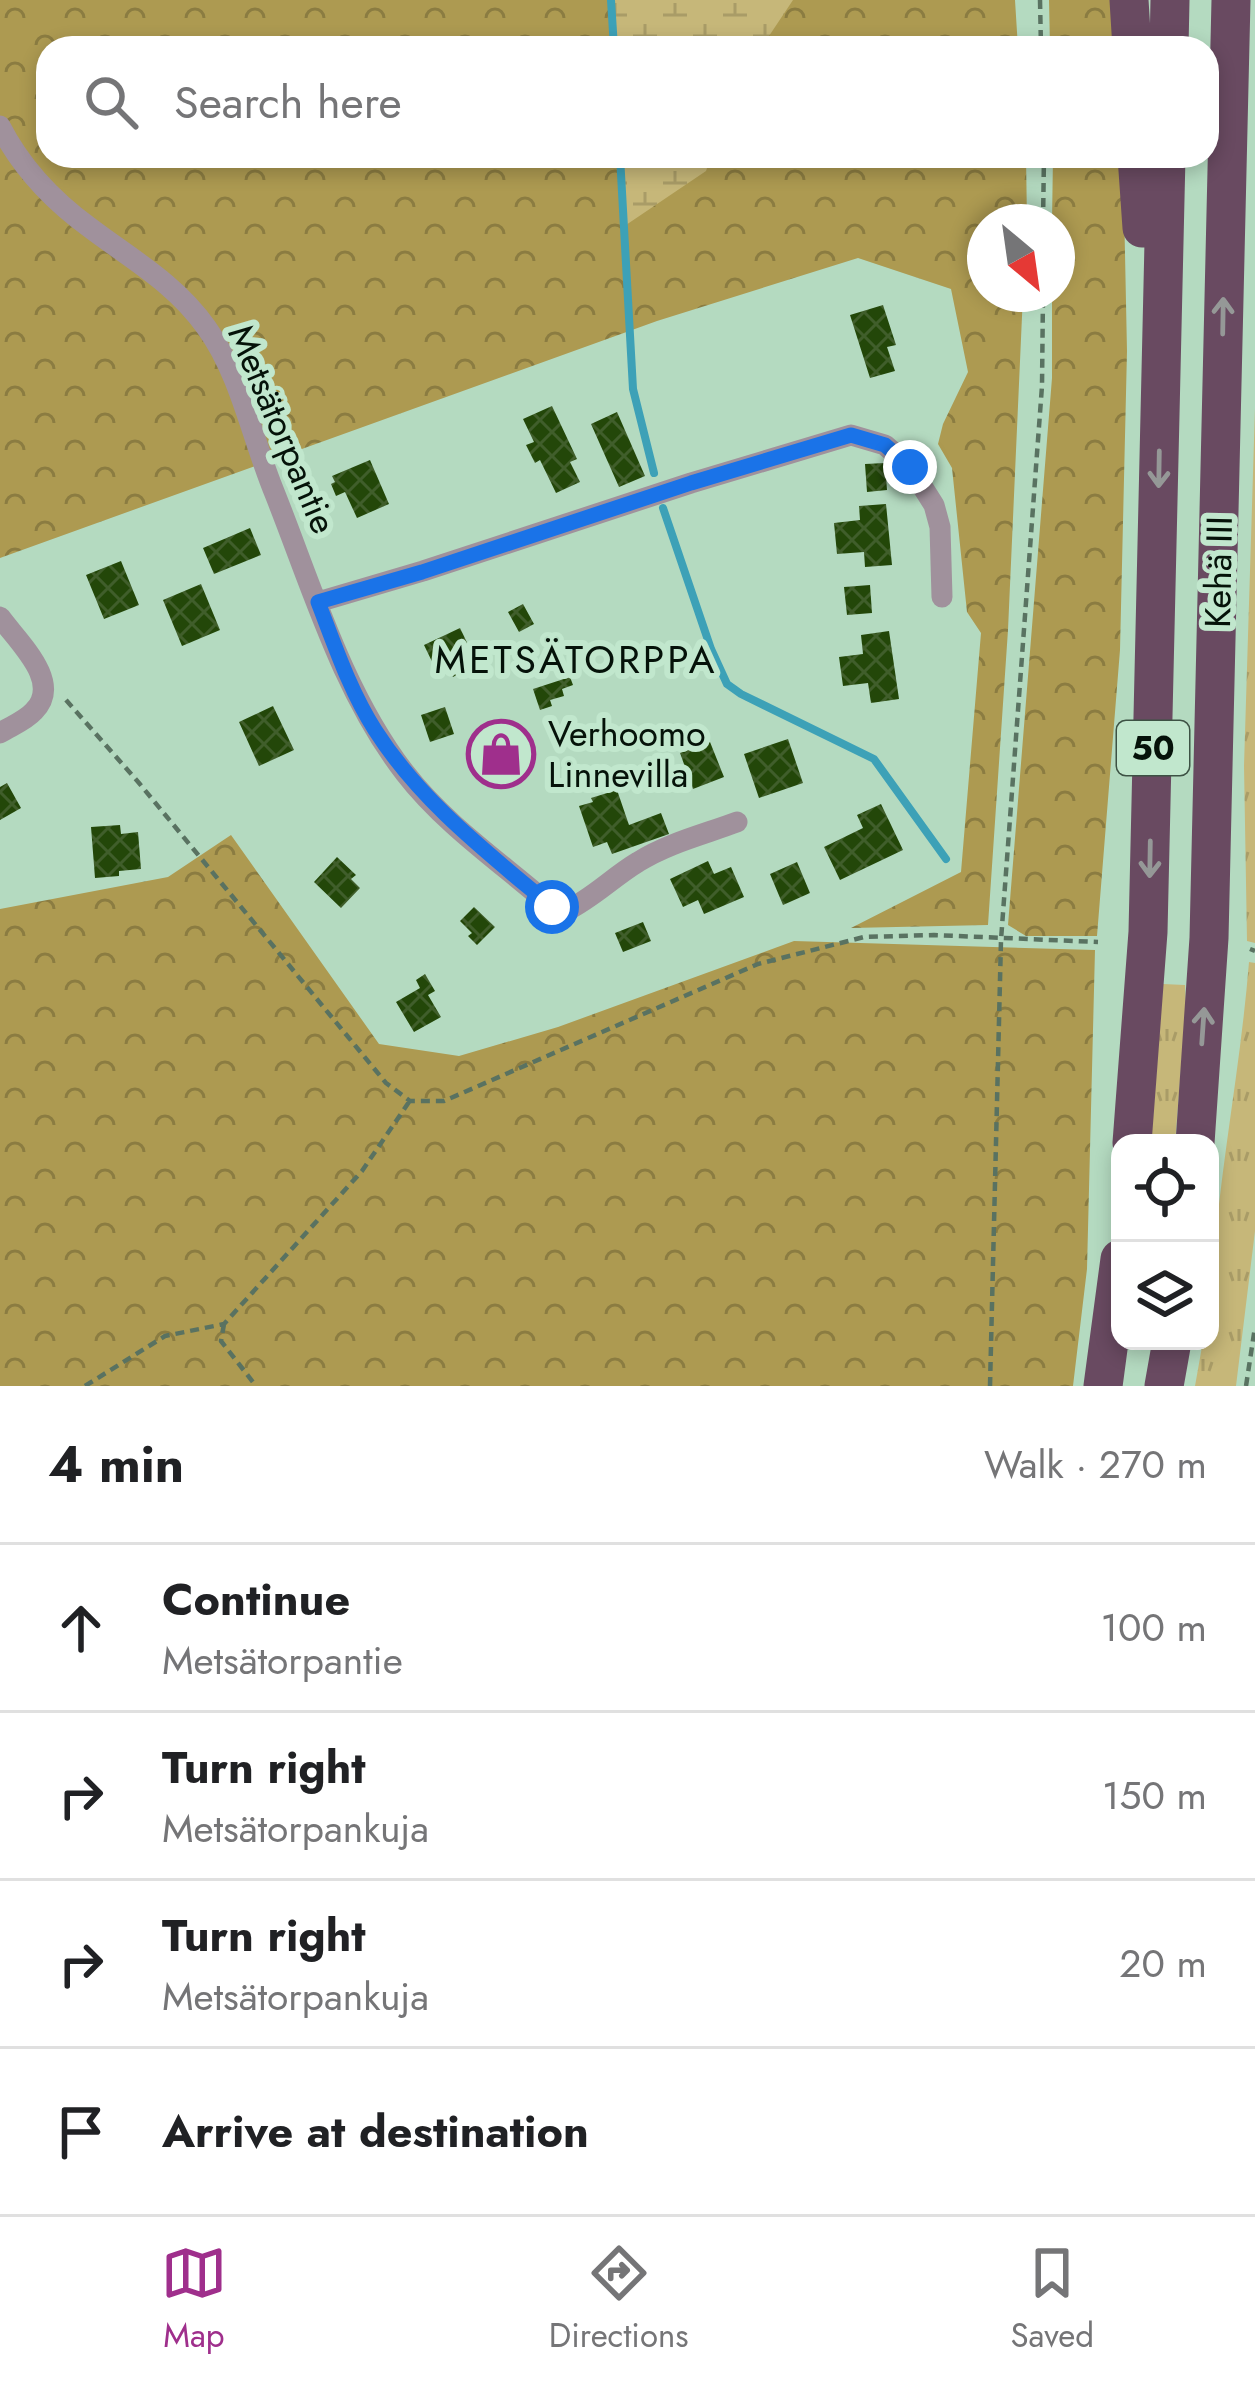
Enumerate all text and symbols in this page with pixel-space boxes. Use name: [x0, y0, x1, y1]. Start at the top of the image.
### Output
search box: [36, 36, 1219, 168]
icon: search: [78, 69, 144, 135]
text: Search here: [174, 70, 402, 135]
north arrow: [967, 204, 1075, 312]
one-way arrow: [1212, 297, 1235, 336]
street label: Metsätorpantie: [216, 317, 350, 541]
route end: [883, 440, 937, 494]
one-way arrow: [1148, 449, 1171, 488]
street label: Kehä III: [1191, 516, 1245, 628]
district label: METSÄTORPPA: [434, 631, 718, 688]
place label: Verhoomo Linnevilla: [548, 707, 706, 800]
shop icon: Verhoomo Linnevilla: [466, 719, 536, 789]
road number: 50: [1117, 721, 1189, 775]
one-way arrow: [1139, 839, 1162, 878]
route start: [525, 880, 579, 934]
one-way arrow: [1192, 1007, 1215, 1046]
map controls: [1111, 1134, 1219, 1350]
button: locate: [1111, 1134, 1219, 1242]
button: layers: [1111, 1242, 1219, 1350]
text: 4 min: [48, 1427, 184, 1501]
text: Walk · 270 m: [984, 1436, 1207, 1493]
text: Continue: [162, 1567, 350, 1632]
icon: ahead: [48, 1595, 114, 1661]
text: 100 m: [1101, 1599, 1207, 1656]
text: Metsätorpantie: [162, 1632, 403, 1689]
text: Turn right: [162, 1735, 366, 1800]
icon: right: [48, 1763, 114, 1829]
text: 150 m: [1102, 1767, 1207, 1824]
text: Metsätorpankuja: [162, 1800, 429, 1857]
text: Turn right: [162, 1903, 366, 1968]
icon: right: [48, 1931, 114, 1997]
text: 20 m: [1119, 1935, 1207, 1992]
text: Metsätorpankuja: [162, 1968, 429, 2025]
icon: arrive: [48, 2099, 114, 2165]
text: Arrive at destination: [162, 2099, 589, 2164]
tab: Map: [161, 2240, 227, 2359]
tab: Directions: [549, 2240, 689, 2359]
tab: Saved: [1010, 2240, 1094, 2359]

